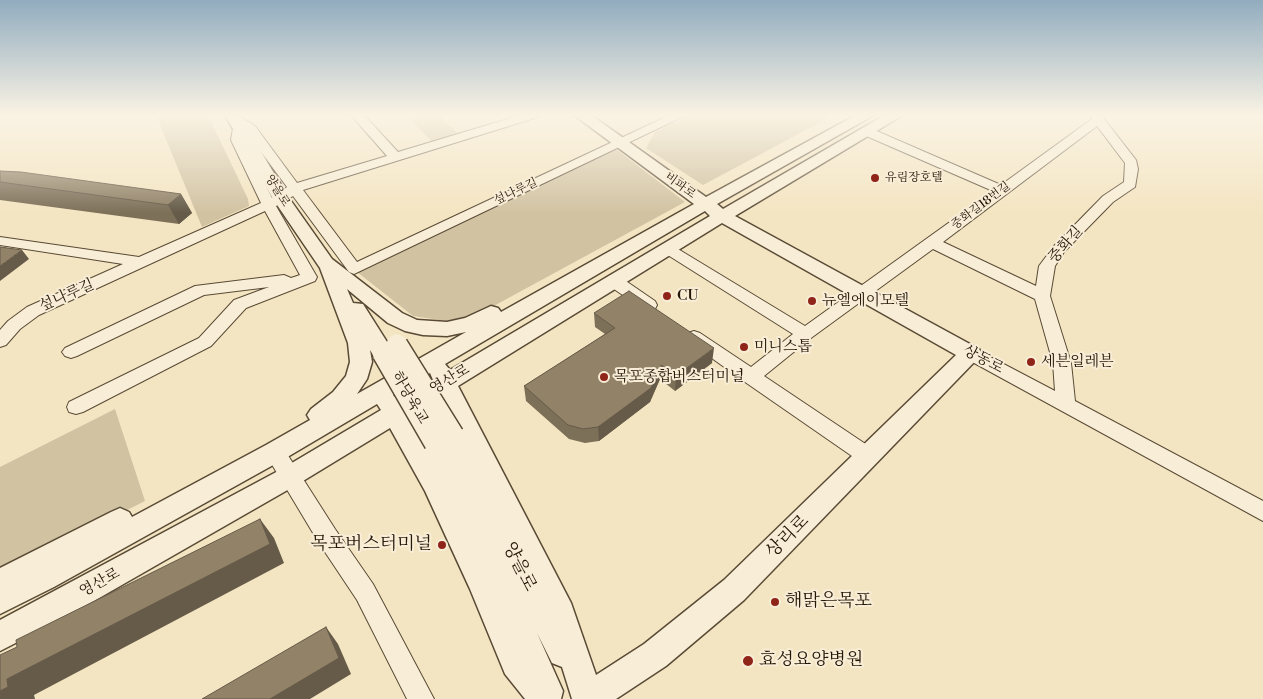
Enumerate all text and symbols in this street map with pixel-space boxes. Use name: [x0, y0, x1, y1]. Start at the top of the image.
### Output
street label: 비파로: [662, 170, 698, 202]
place label: 유림장호텔: [885, 171, 943, 185]
street label: 양을로: [262, 172, 292, 210]
marker: 유림장호텔: [869, 172, 881, 184]
street label: 섶나루길: [492, 176, 540, 208]
street label: 중화길18번길: [949, 179, 1013, 233]
street label: 중화길: [1045, 223, 1087, 267]
street label: 섶나루길: [37, 276, 97, 316]
place label: CU: [677, 287, 698, 305]
marker: CU: [661, 290, 673, 302]
place label: 뉴엘에이모텔: [822, 292, 909, 310]
marker: 뉴엘에이모텔: [806, 295, 818, 307]
place label: 미니스톱: [754, 338, 812, 356]
marker: 미니스톱: [738, 341, 750, 353]
street label: 상동로: [960, 342, 1006, 378]
place label: 세븐일레븐: [1041, 353, 1113, 371]
marker: 세븐일레븐: [1025, 356, 1037, 368]
street label: 영산로: [427, 361, 473, 399]
street label: 하당육교: [387, 368, 431, 428]
place label: 목포종합버스터미널: [614, 368, 744, 386]
marker: 목포종합버스터미널: [598, 371, 610, 383]
street label: 상리로: [762, 511, 814, 563]
place label: 목포버스터미널: [310, 534, 432, 556]
marker: 목포버스터미널: [436, 539, 448, 551]
street label: 양을로: [498, 539, 540, 595]
street label: 영산로: [77, 565, 123, 601]
place label: 해맑은목포: [785, 591, 872, 613]
marker: 해맑은목포: [769, 596, 781, 608]
place label: 효성요양병원: [759, 650, 863, 672]
marker: 효성요양병원: [741, 654, 755, 668]

